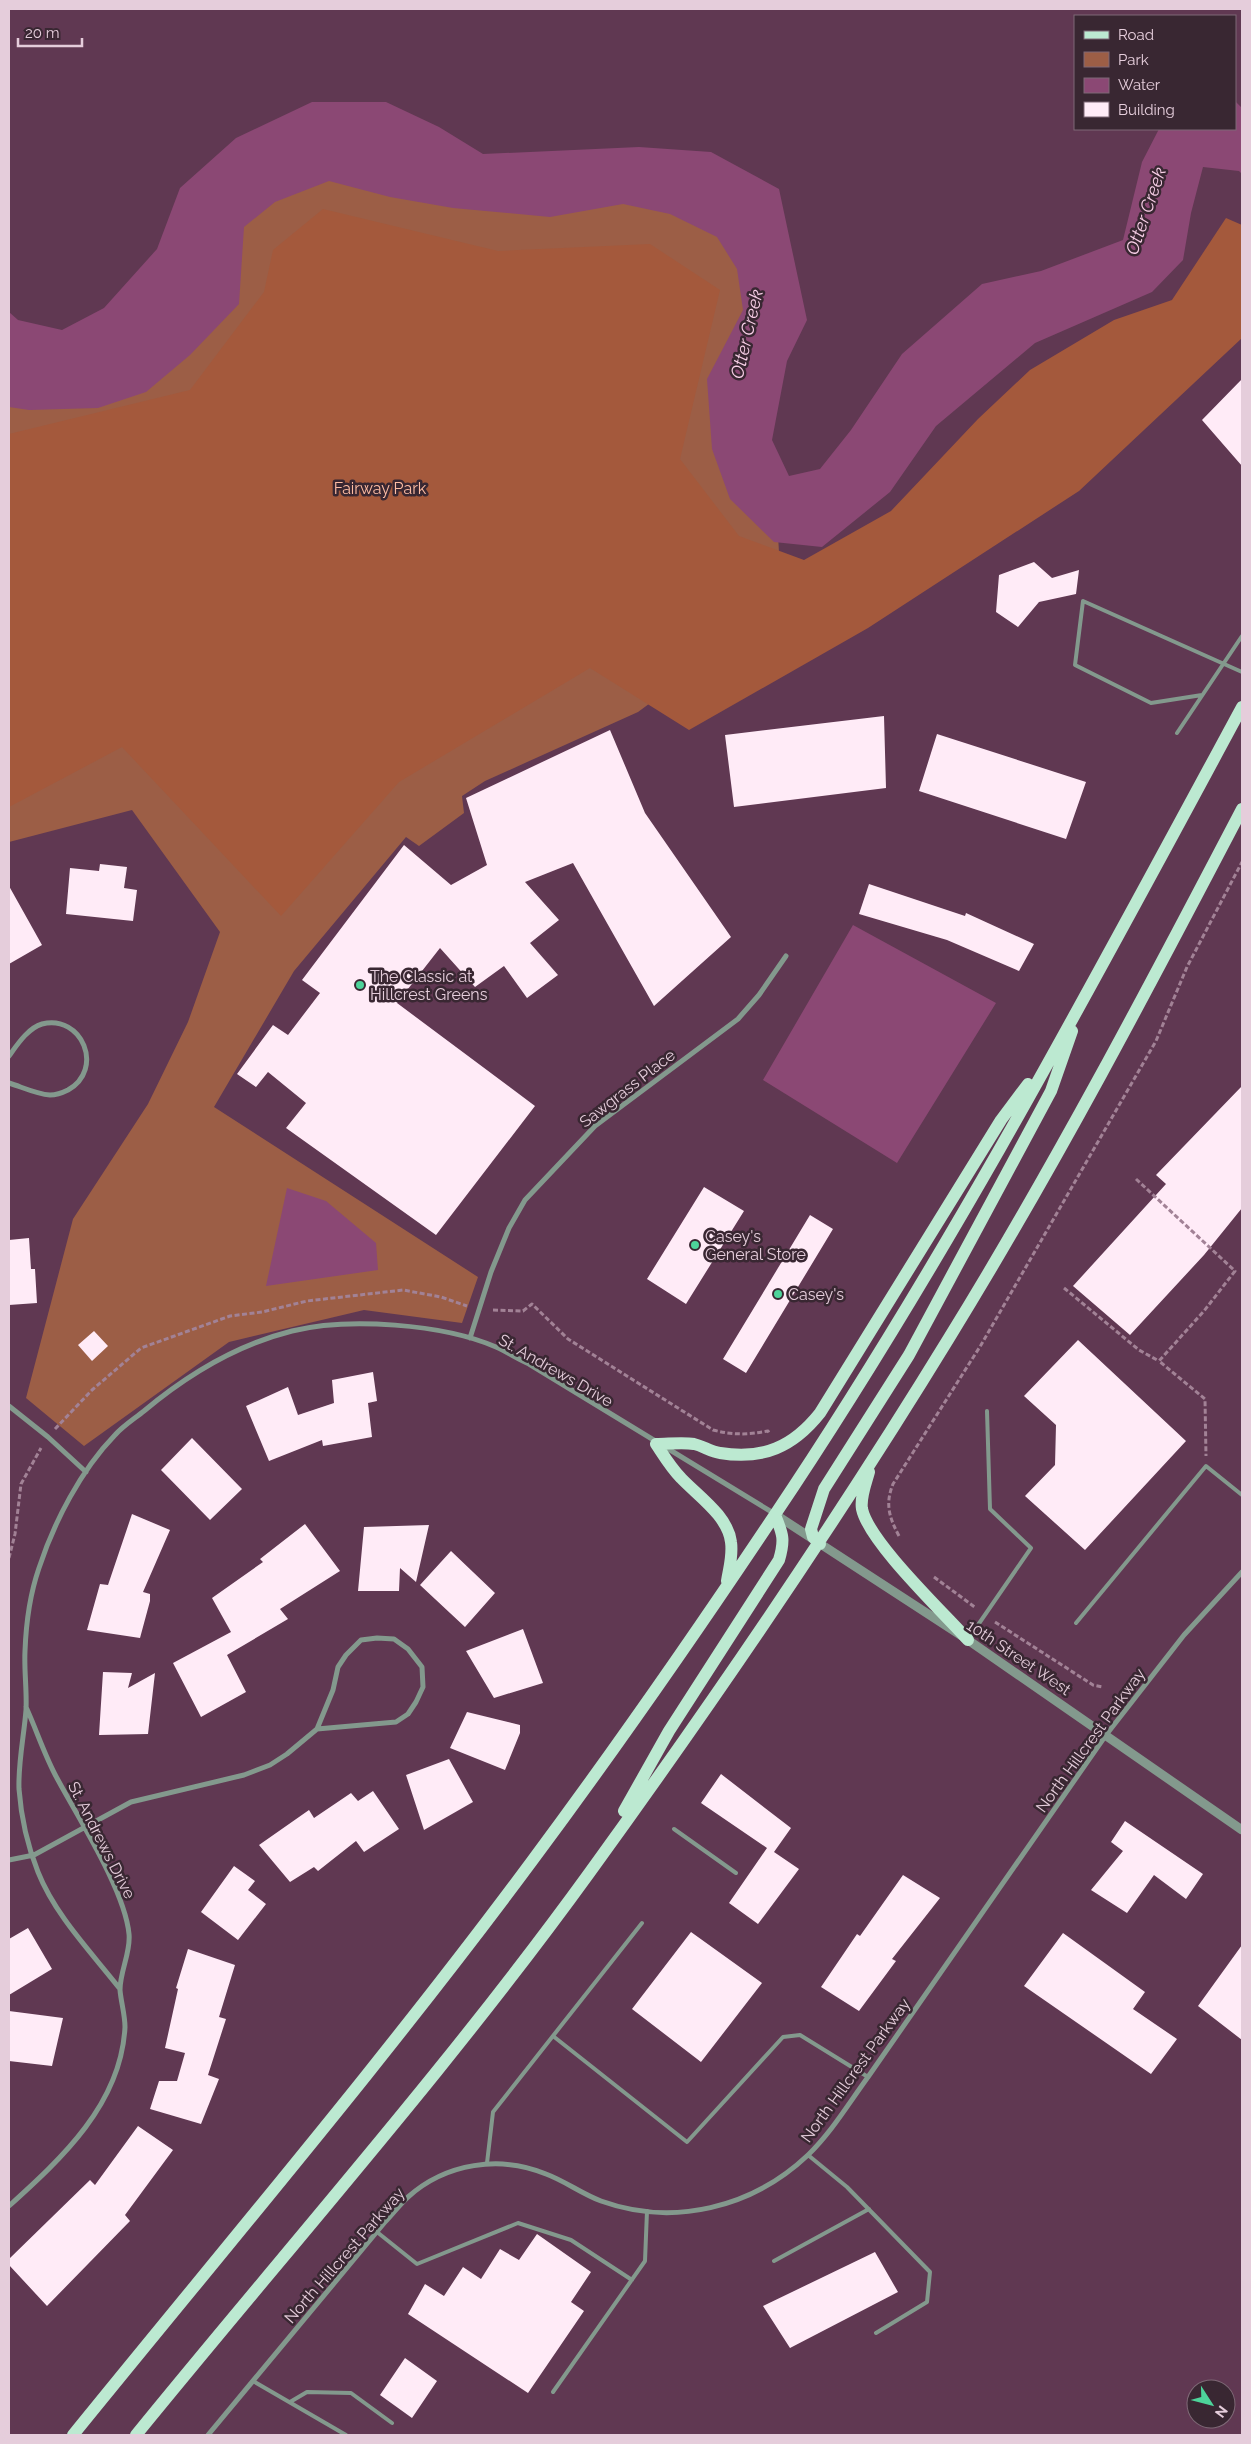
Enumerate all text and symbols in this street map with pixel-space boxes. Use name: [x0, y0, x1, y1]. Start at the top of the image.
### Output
scale bar: [18, 15, 81, 47]
legend: [1074, 15, 1236, 130]
text: 20 m: [25, 24, 60, 42]
text: Road: [1118, 26, 1154, 44]
text: Park: [1118, 51, 1149, 69]
text: Water: [1118, 76, 1161, 94]
text: Building: [1118, 101, 1175, 119]
water label: Otter Creek: [1121, 164, 1170, 257]
water label: Otter Creek: [726, 287, 767, 381]
park label: Fairway Park: [334, 479, 427, 498]
place label: The Classic at Hillcrest Greens: [370, 967, 488, 1004]
marker: The Classic at Hillcrest Greens: [354, 979, 366, 991]
street label: Sawgrass Place: [576, 1045, 679, 1132]
place label: Casey's General Store: [705, 1227, 806, 1264]
marker: Casey's General Store: [689, 1239, 701, 1251]
place label: Casey's: [788, 1285, 844, 1304]
marker: Casey's: [772, 1288, 784, 1300]
street label: St. Andrews Drive: [495, 1330, 616, 1411]
street label: 10th Street West: [963, 1616, 1075, 1700]
street label: North Hillcrest Parkway: [1032, 1664, 1149, 1816]
street label: St. Andrews Drive: [64, 1778, 139, 1902]
street label: North Hillcrest Parkway: [797, 1994, 914, 2146]
street label: North Hillcrest Parkway: [280, 2183, 409, 2327]
north arrow: [1186, 2379, 1236, 2429]
text: N: [1212, 2403, 1231, 2421]

